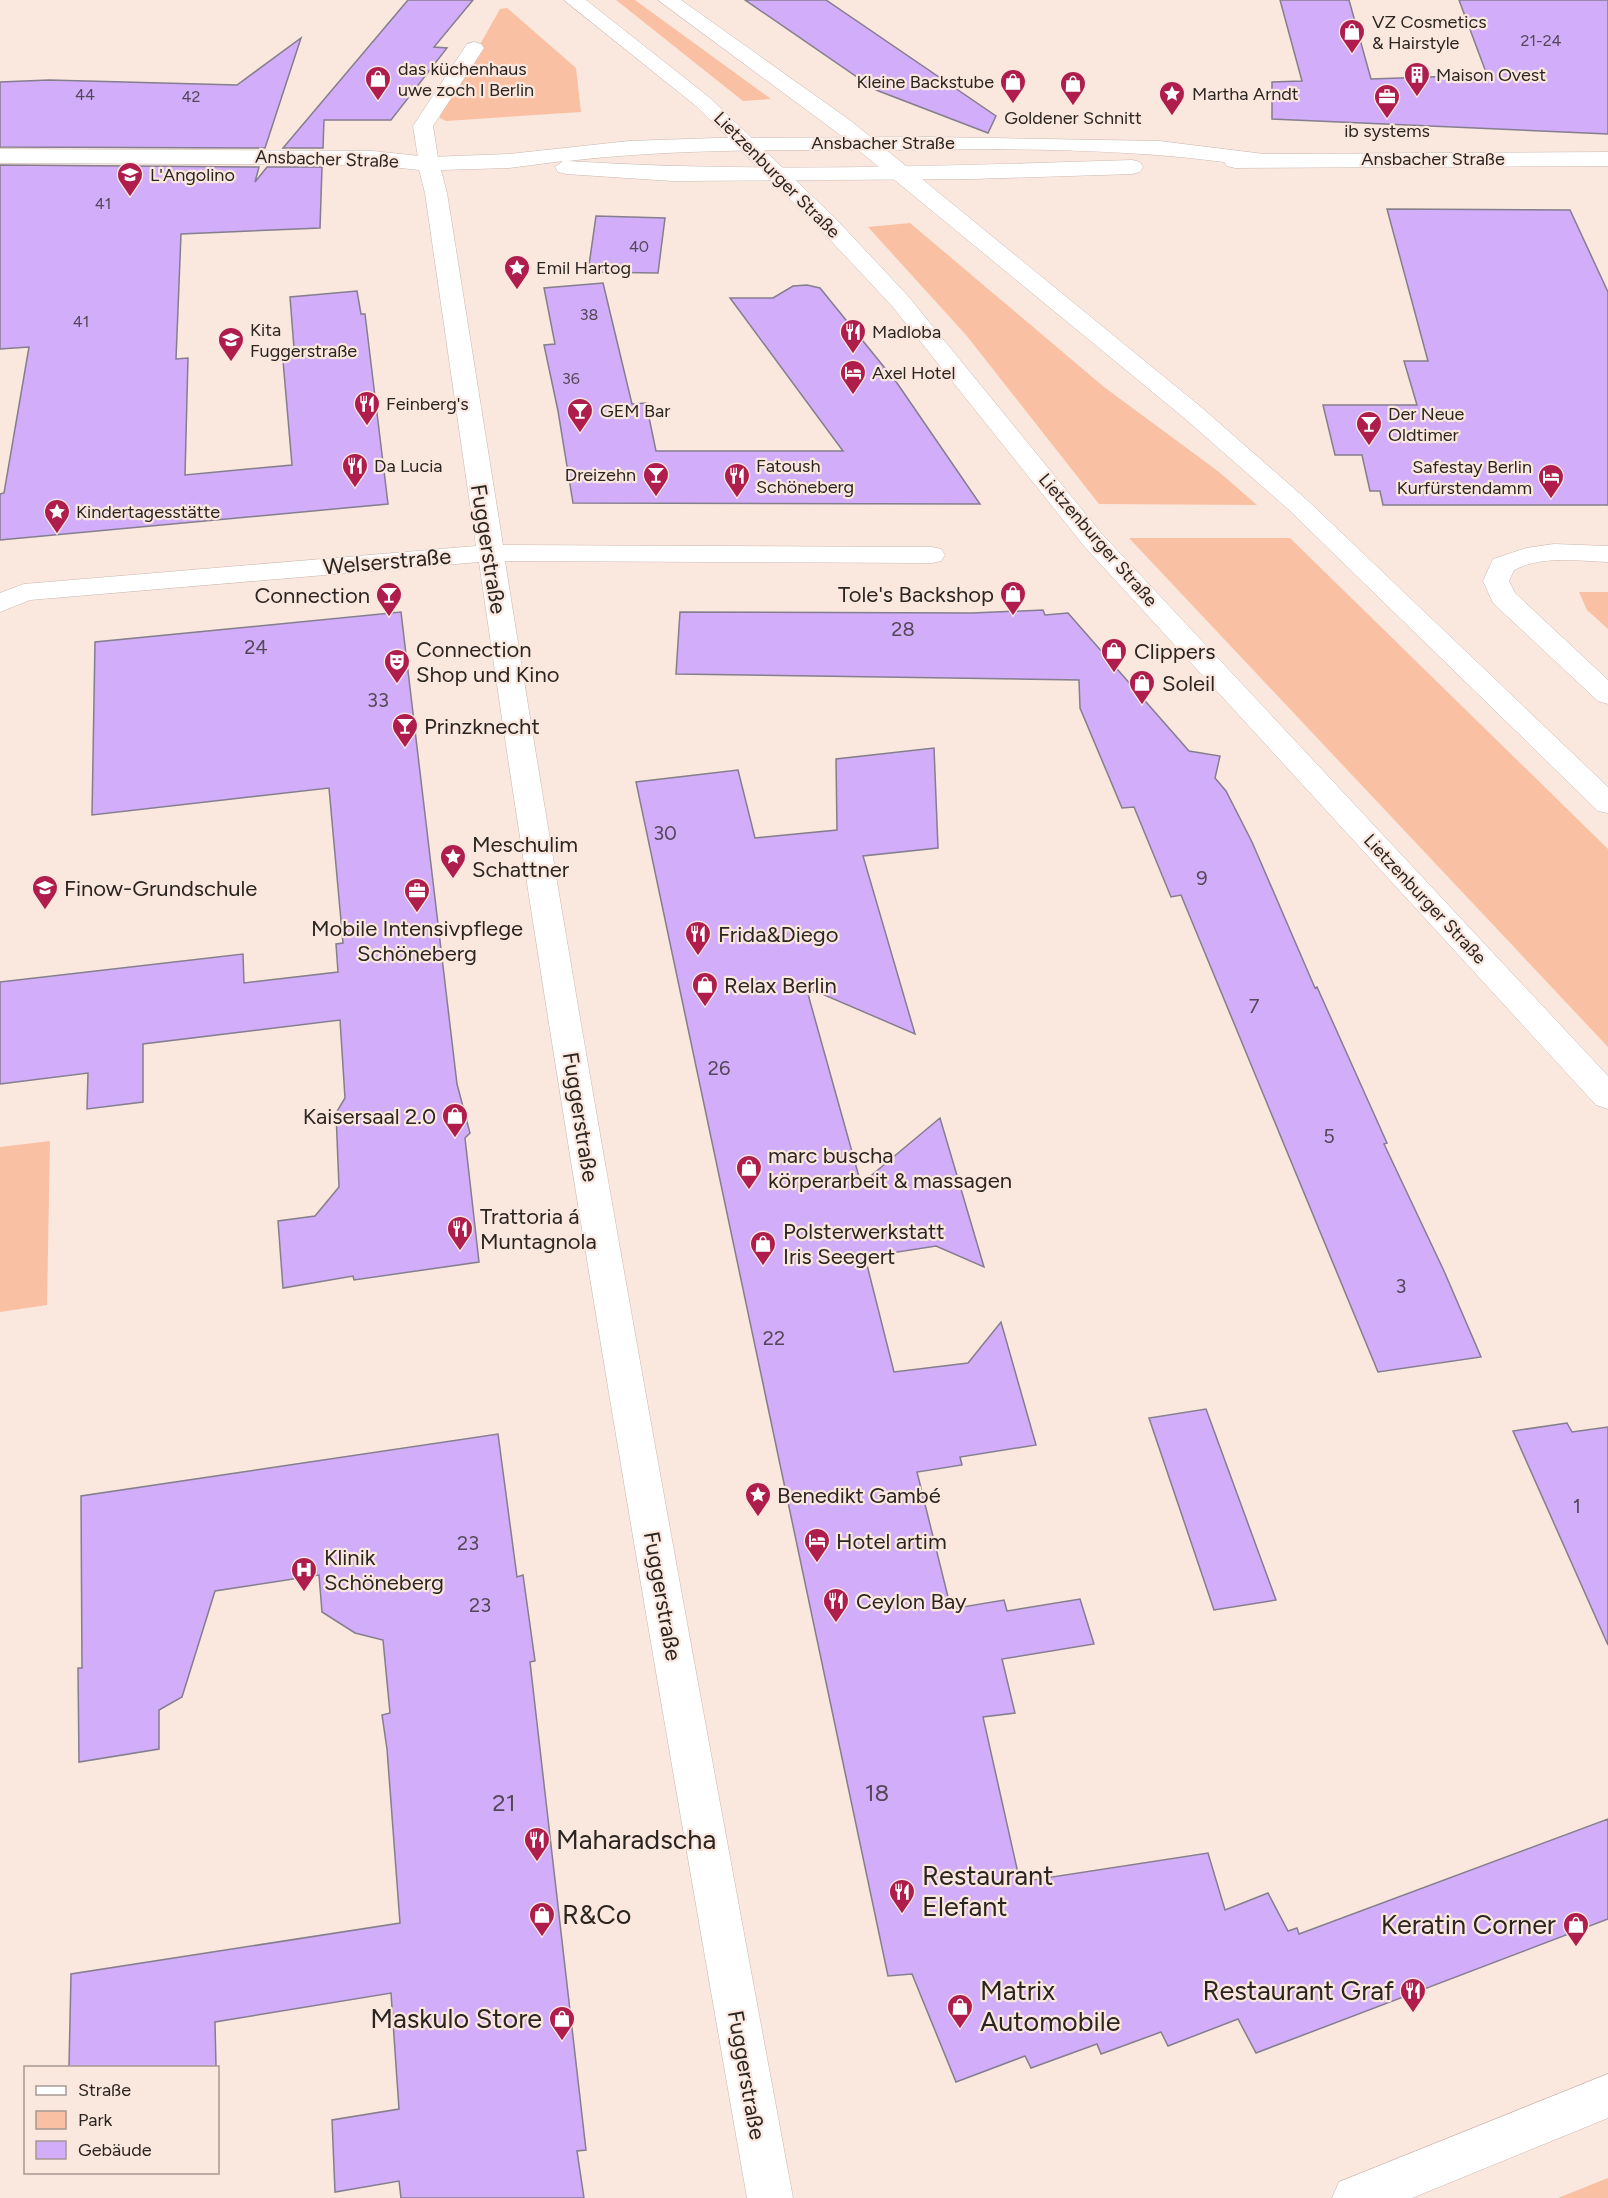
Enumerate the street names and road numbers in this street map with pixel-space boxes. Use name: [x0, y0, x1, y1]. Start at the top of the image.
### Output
street label: Lietzenburger Straße: [709, 107, 845, 243]
street label: Ansbacher Straße: [811, 132, 955, 154]
street label: Ansbacher Straße: [255, 146, 399, 173]
street label: Ansbacher Straße: [1361, 148, 1505, 170]
street label: Lietzenburger Straße: [1034, 469, 1162, 611]
street label: Fuggerstraße: [465, 482, 512, 616]
street label: Welserstraße: [322, 542, 452, 581]
street label: Lietzenburger Straße: [1359, 829, 1491, 969]
street label: Fuggerstraße: [557, 1050, 604, 1184]
street label: Fuggerstraße: [638, 1529, 687, 1663]
street label: Fuggerstraße: [722, 2008, 771, 2142]

